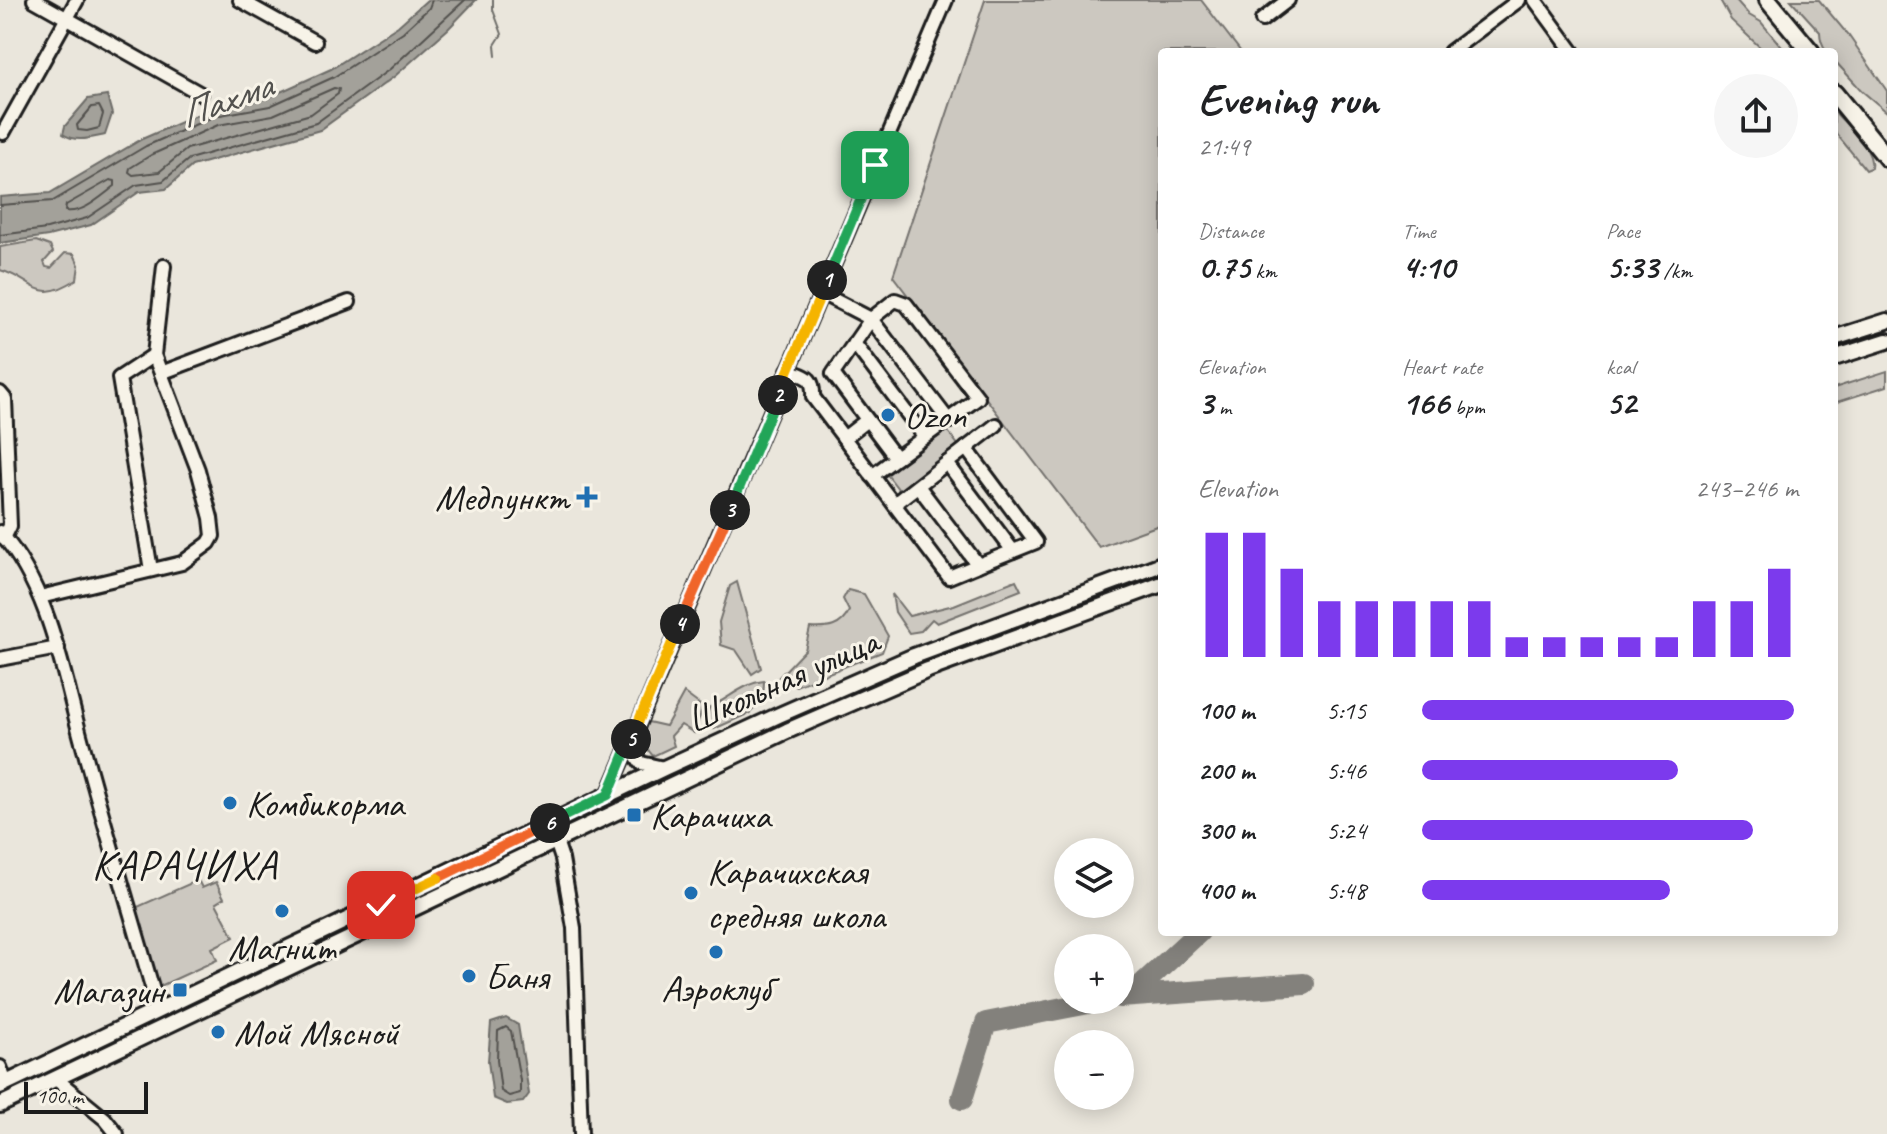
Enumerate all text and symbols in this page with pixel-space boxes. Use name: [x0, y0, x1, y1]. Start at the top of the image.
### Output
water label: Пахма: [172, 59, 282, 140]
text: Evening run: [1198, 72, 1378, 127]
button: share: [1714, 74, 1798, 158]
text: 21:49: [1198, 130, 1250, 163]
pin: [841, 131, 909, 199]
icon: arrive: [853, 143, 897, 187]
text: Distance: [1198, 217, 1264, 245]
text: Time: [1402, 217, 1436, 245]
text: Pace: [1606, 217, 1640, 245]
text: 0.75: [1198, 245, 1250, 288]
text: 4:10: [1402, 245, 1455, 288]
text: 5:33: [1606, 245, 1658, 288]
text: km: [1250, 257, 1277, 285]
text: /km: [1658, 257, 1692, 285]
pin: 1: [807, 260, 847, 300]
text: 1: [822, 266, 832, 294]
text: Elevation: [1198, 353, 1266, 381]
text: Heart rate: [1402, 353, 1482, 381]
text: kcal: [1606, 353, 1635, 381]
pin: 2: [758, 375, 798, 415]
text: 2: [773, 381, 783, 409]
text: 3: [1198, 381, 1213, 424]
text: 166: [1402, 381, 1449, 424]
text: 52: [1606, 381, 1636, 424]
place label: Ozon: [904, 392, 967, 439]
text: m: [1213, 393, 1231, 421]
text: bpm: [1449, 393, 1485, 421]
marker: Ozon: [879, 406, 897, 424]
text: Elevation: [1198, 472, 1278, 505]
text: 243–246 m: [1695, 472, 1798, 505]
place label: Медпункт: [435, 474, 572, 521]
marker: Медпункт: [576, 486, 598, 508]
pin: 3: [710, 490, 750, 530]
text: 3: [725, 496, 735, 524]
pin: 4: [660, 604, 700, 644]
text: 4: [675, 610, 685, 638]
street label: Школьная улица: [679, 616, 889, 744]
text: 100 m: [1198, 694, 1254, 727]
text: 5:15: [1326, 694, 1366, 727]
pin: 5: [611, 719, 651, 759]
text: 5: [626, 725, 636, 753]
text: 200 m: [1198, 754, 1254, 787]
text: 5:46: [1326, 754, 1366, 787]
place label: Комбикорма: [246, 780, 406, 827]
place label: Карачиха: [650, 792, 773, 839]
marker: Комбикорма: [221, 794, 239, 812]
pin: 6: [530, 803, 570, 843]
marker: Карачиха: [625, 806, 643, 824]
text: 6: [545, 809, 555, 837]
text: 300 m: [1198, 814, 1254, 847]
text: 5:24: [1326, 814, 1366, 847]
map controls: [1054, 838, 1134, 1110]
button: layers: [1054, 838, 1134, 918]
district label: КАРАЧИХА: [92, 839, 278, 892]
place label: Карачихская средняя школа: [707, 848, 888, 939]
pin: [347, 871, 415, 939]
text: 400 m: [1198, 874, 1254, 907]
text: 5:48: [1326, 874, 1366, 907]
icon: check: [359, 883, 403, 927]
marker: Карачихская средняя школа: [682, 884, 700, 902]
marker: Магнит: [273, 902, 291, 920]
place label: Магнит: [228, 924, 338, 971]
button: +: [1054, 934, 1134, 1014]
marker: Аэроклуб: [707, 943, 725, 961]
place label: Баня: [485, 953, 552, 1000]
place label: Аэроклуб: [661, 965, 780, 1012]
place label: Магазин: [53, 967, 166, 1014]
marker: Баня: [460, 967, 478, 985]
marker: Магазин: [171, 981, 189, 999]
place label: Мой Мясной: [234, 1009, 401, 1056]
marker: Мой Мясной: [209, 1023, 227, 1041]
button: −: [1054, 1030, 1134, 1110]
scale bar: [24, 1078, 148, 1114]
text: 100 m: [36, 1082, 83, 1110]

